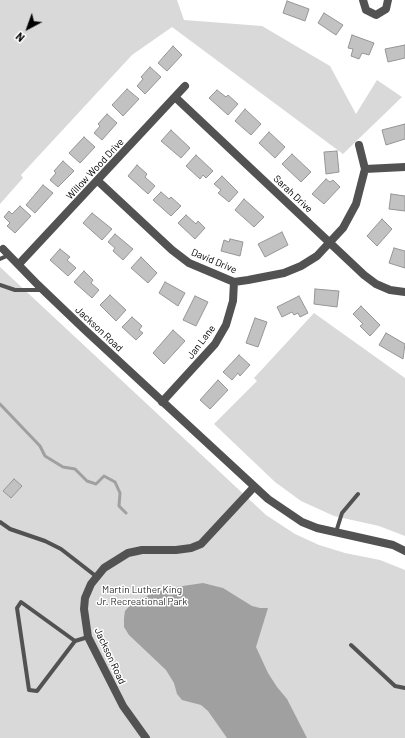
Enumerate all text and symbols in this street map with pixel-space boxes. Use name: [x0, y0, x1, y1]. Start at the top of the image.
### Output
north arrow: [8, 8, 48, 48]
text: N: [13, 30, 27, 45]
street label: Willow Wood Drive: [64, 136, 126, 202]
street label: Sarah Drive: [271, 173, 315, 215]
street label: David Drive: [189, 246, 239, 276]
street label: Jackson Road: [73, 304, 125, 354]
street label: Jan Lane: [184, 323, 218, 361]
park label: Martin Luther King Jr. Recreational Park: [97, 584, 187, 608]
street label: Jackson Road: [92, 626, 128, 686]

